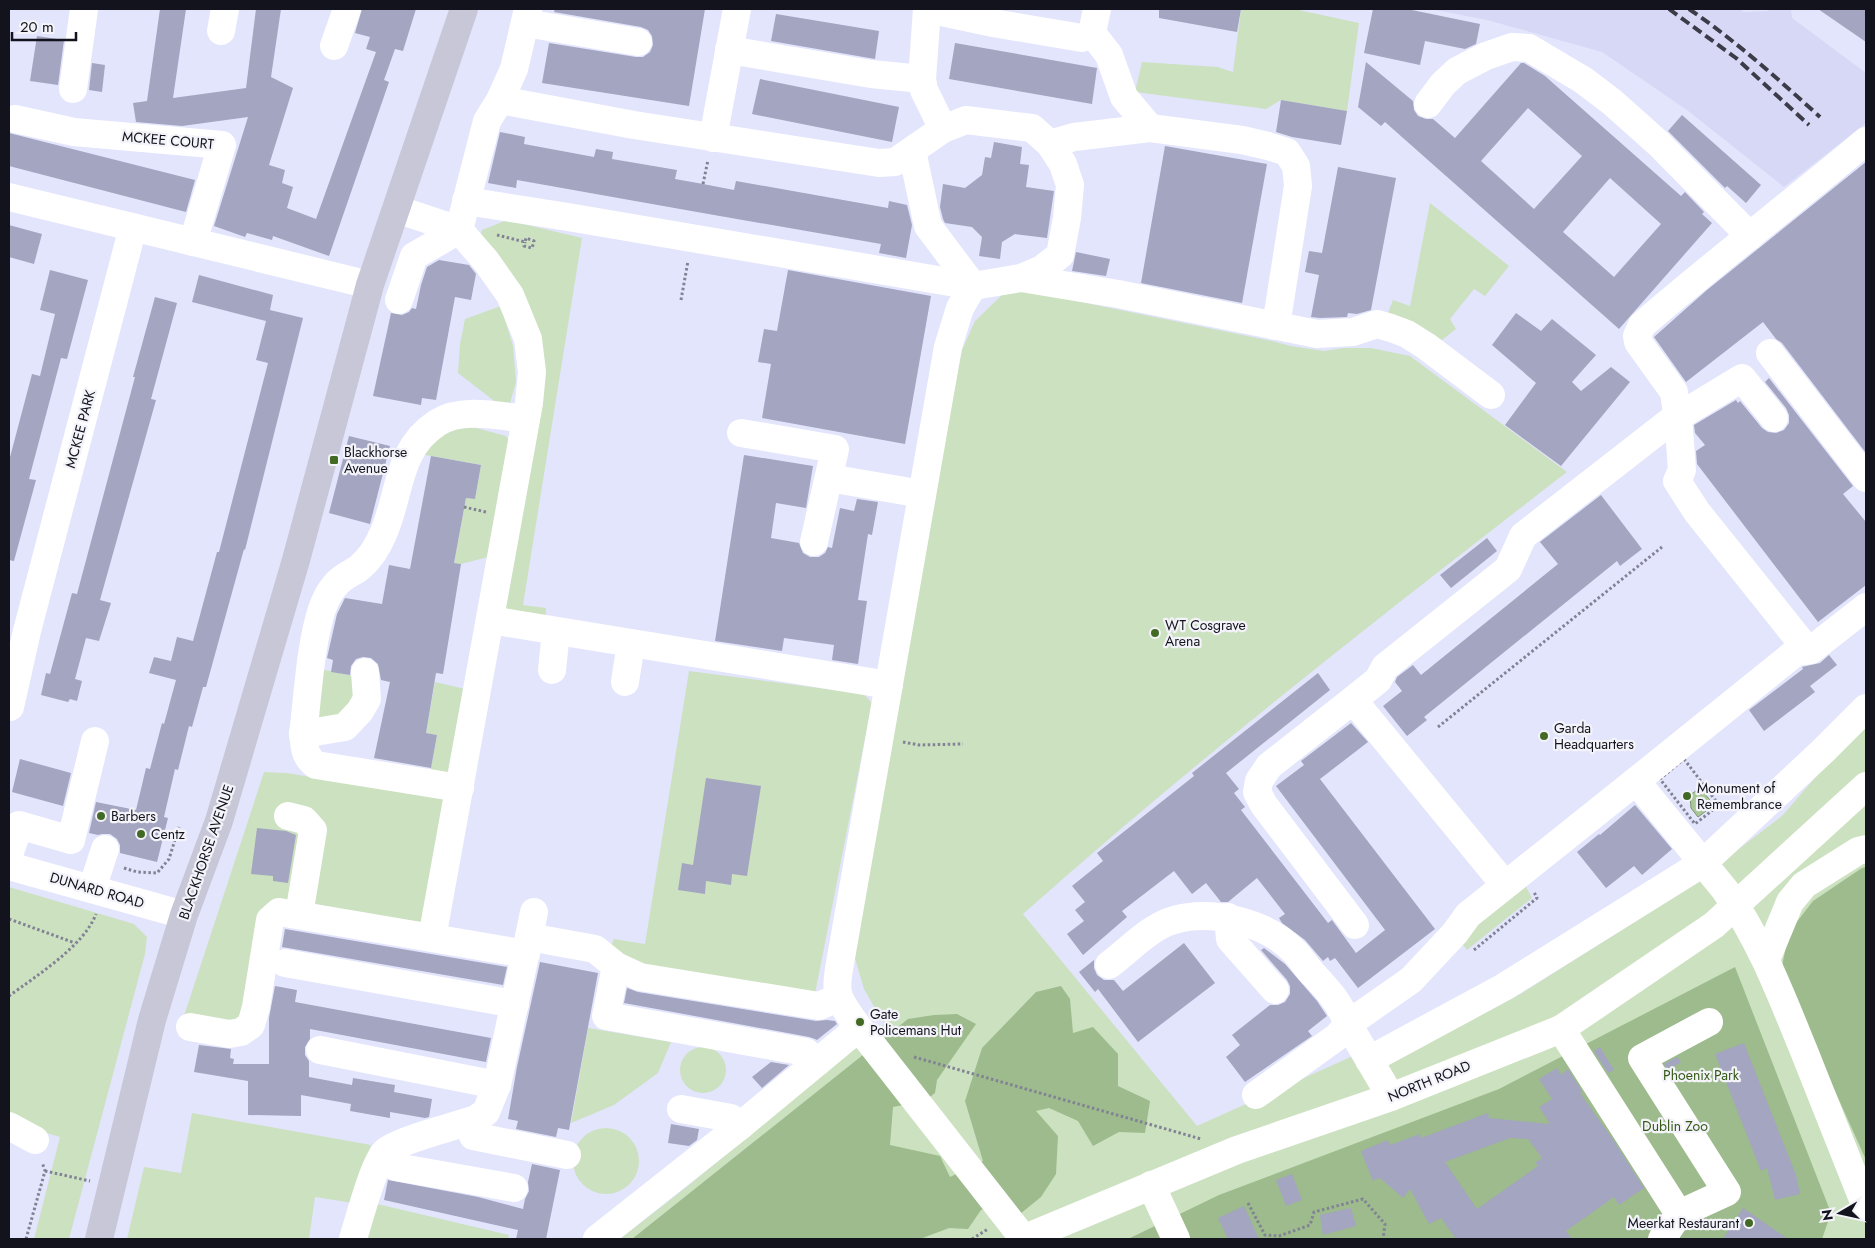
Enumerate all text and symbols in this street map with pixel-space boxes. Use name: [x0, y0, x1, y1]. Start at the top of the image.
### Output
scale bar: [12, 10, 76, 42]
text: 20 m: [20, 16, 54, 38]
street label: MCKEE COURT: [121, 126, 215, 154]
street label: MCKEE PARK: [60, 388, 100, 470]
place label: Blackhorse Avenue: [344, 442, 407, 478]
marker: Blackhorse Avenue: [328, 454, 340, 466]
place label: WT Cosgrave Arena: [1165, 615, 1246, 651]
marker: WT Cosgrave Arena: [1149, 627, 1161, 639]
place label: Garda Headquarters: [1554, 718, 1634, 754]
marker: Garda Headquarters: [1538, 730, 1550, 742]
place label: Monument of Remembrance: [1697, 778, 1782, 814]
street label: BLACKHORSE AVENUE: [174, 782, 238, 922]
marker: Monument of Remembrance: [1681, 790, 1693, 802]
place label: Barbers: [111, 806, 156, 826]
marker: Barbers: [95, 810, 107, 822]
place label: Centz: [151, 824, 186, 844]
marker: Centz: [135, 828, 147, 840]
street label: DUNARD ROAD: [48, 867, 146, 913]
place label: Gate Policemans Hut: [870, 1004, 962, 1040]
marker: Gate Policemans Hut: [854, 1016, 866, 1028]
street label: NORTH ROAD: [1385, 1055, 1473, 1107]
park label: Phoenix Park: [1663, 1065, 1740, 1085]
park label: Dublin Zoo: [1642, 1116, 1708, 1136]
north arrow: [1815, 1188, 1865, 1238]
text: N: [1816, 1208, 1838, 1222]
place label: Meerkat Restaurant: [1628, 1213, 1740, 1233]
marker: Meerkat Restaurant: [1743, 1217, 1755, 1229]

